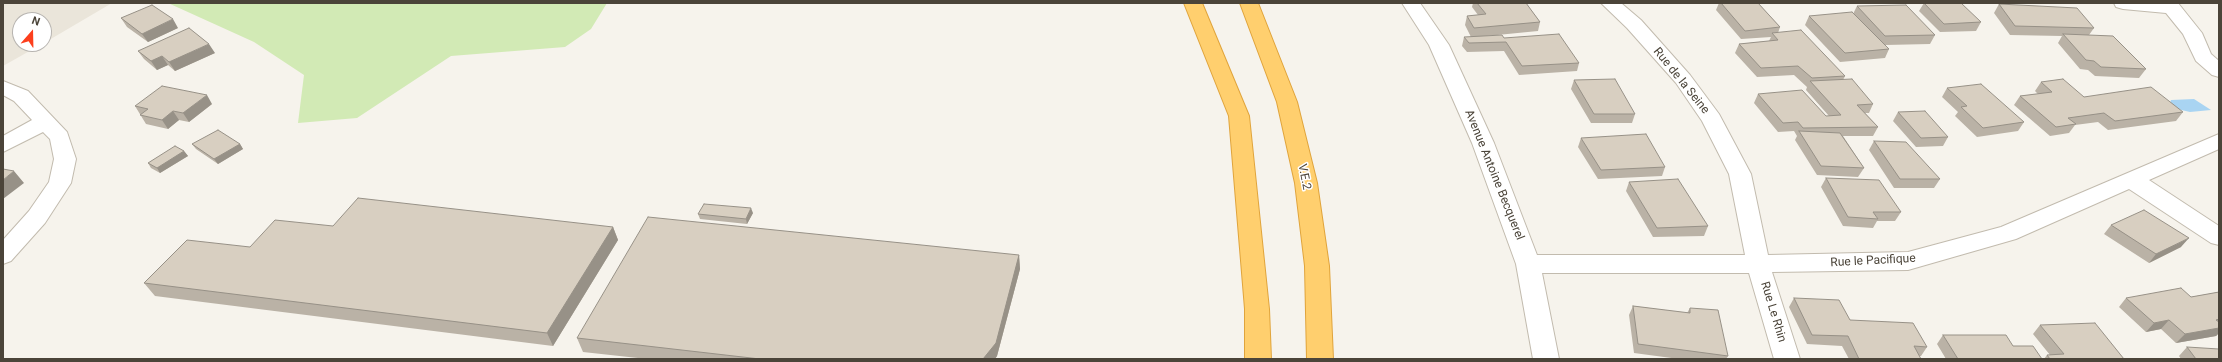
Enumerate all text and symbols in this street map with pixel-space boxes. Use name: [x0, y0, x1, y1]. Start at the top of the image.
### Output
north arrow: [12, 12, 52, 52]
text: N: [30, 14, 42, 29]
street label: Rue de la Seine: [1650, 45, 1712, 117]
street label: Avenue Antoine Becquerel: [1461, 108, 1527, 242]
street label: V.E.2: [1294, 163, 1314, 191]
street label: Rue le Pacifique: [1830, 252, 1916, 270]
street label: Rue Le Rhin: [1757, 280, 1789, 344]

